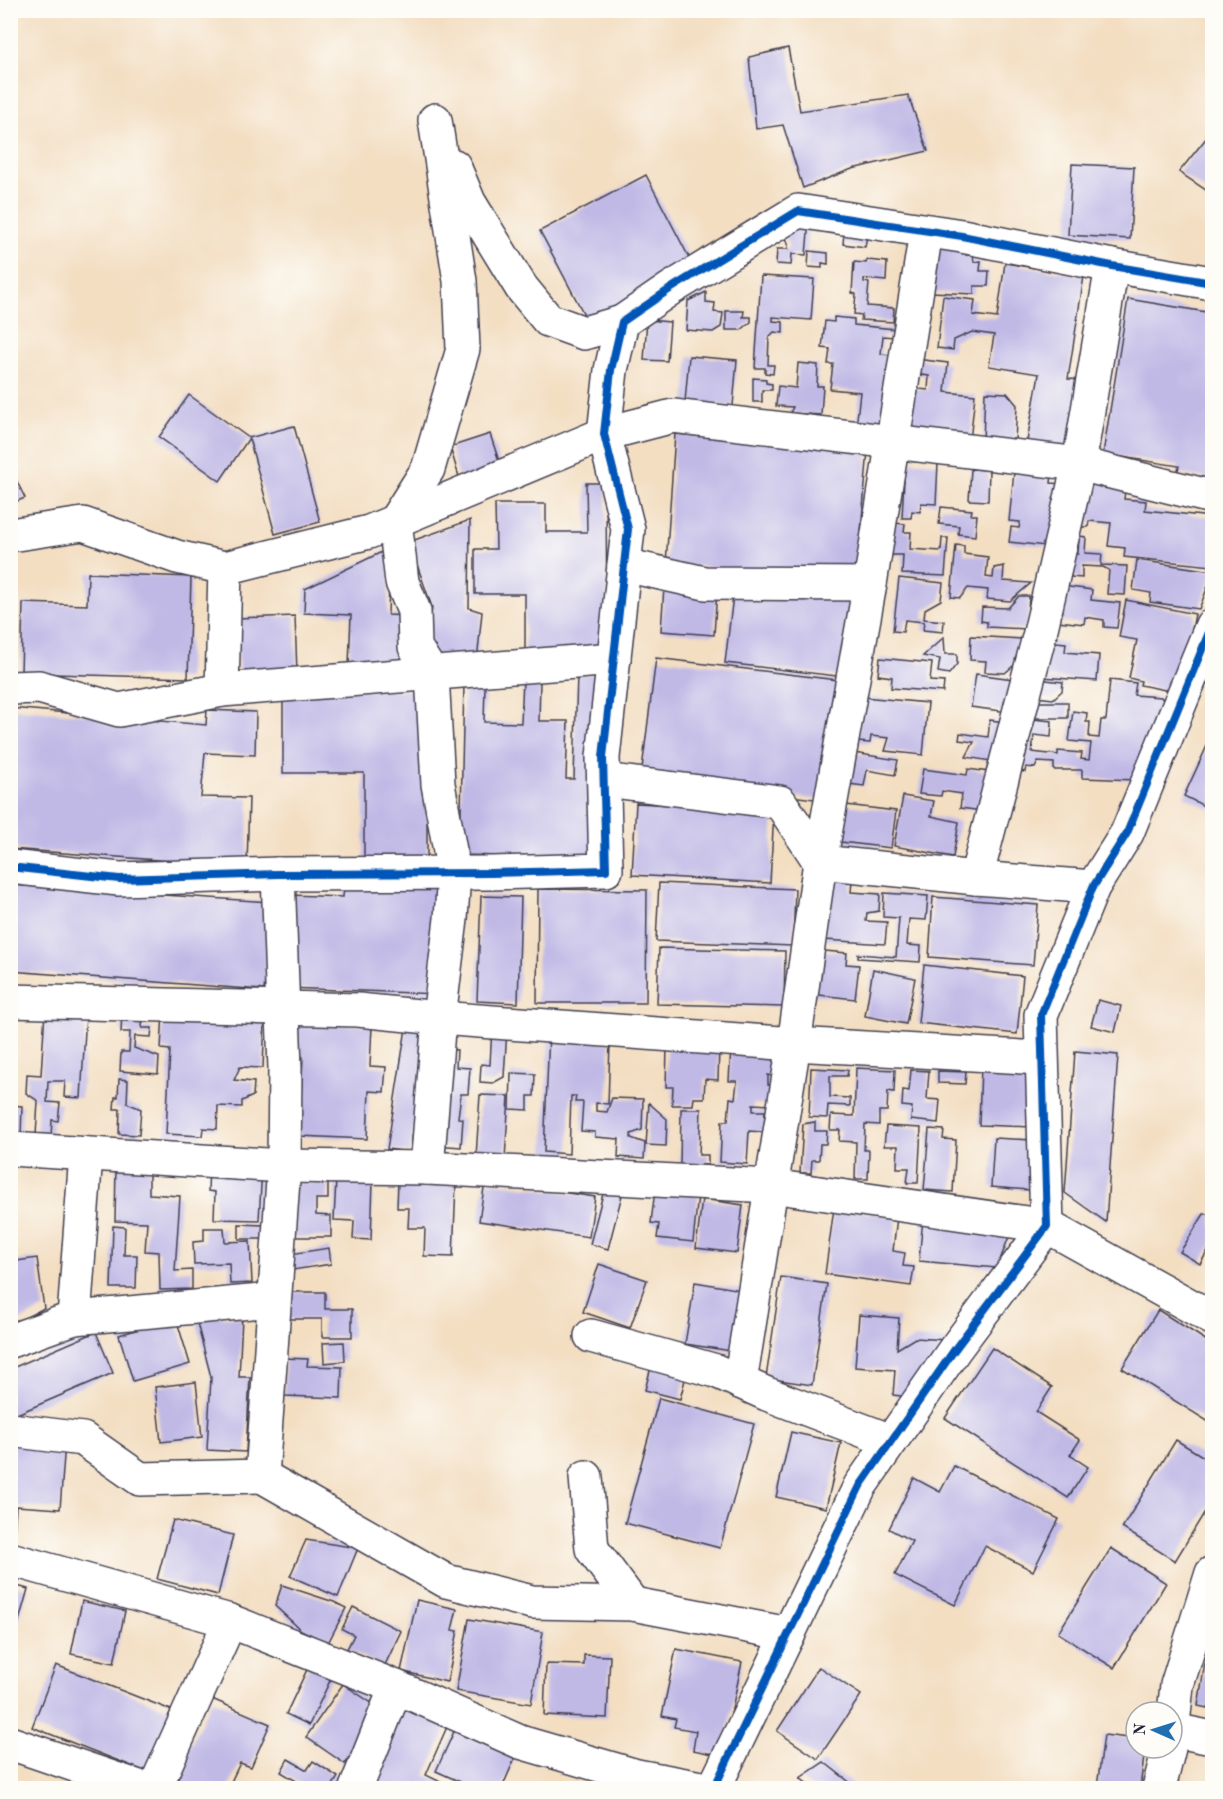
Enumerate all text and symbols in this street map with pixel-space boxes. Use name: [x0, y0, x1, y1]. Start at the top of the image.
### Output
north arrow: [1124, 1700, 1184, 1760]
text: N: [1133, 1722, 1149, 1736]

